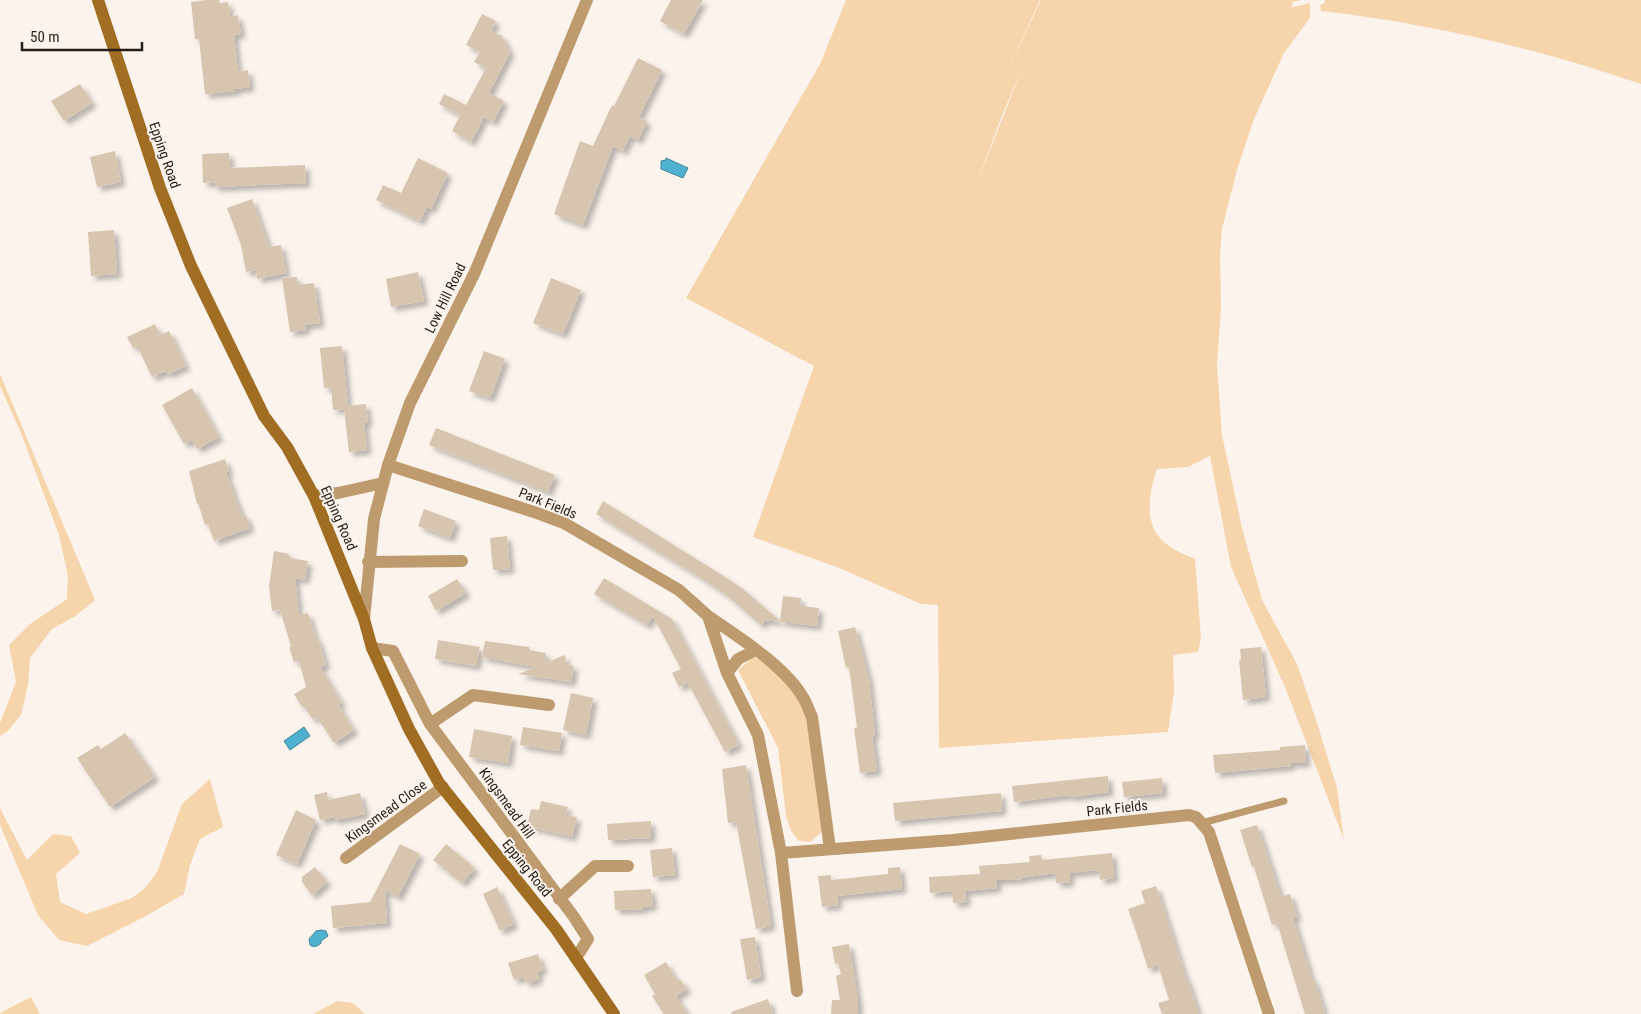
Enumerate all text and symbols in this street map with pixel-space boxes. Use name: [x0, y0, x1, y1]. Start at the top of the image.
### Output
scale bar: [22, 20, 142, 52]
text: 50 m: [30, 28, 60, 46]
street label: Epping Road: [146, 120, 184, 190]
street label: Low Hill Road: [421, 261, 469, 335]
street label: Epping Road: [318, 483, 360, 553]
street label: Park Fields: [517, 484, 579, 522]
street label: Kingsmead Hill: [476, 765, 538, 841]
street label: Kingsmead Close: [342, 776, 430, 846]
street label: Park Fields: [1086, 797, 1148, 819]
street label: Epping Road: [499, 836, 555, 900]

